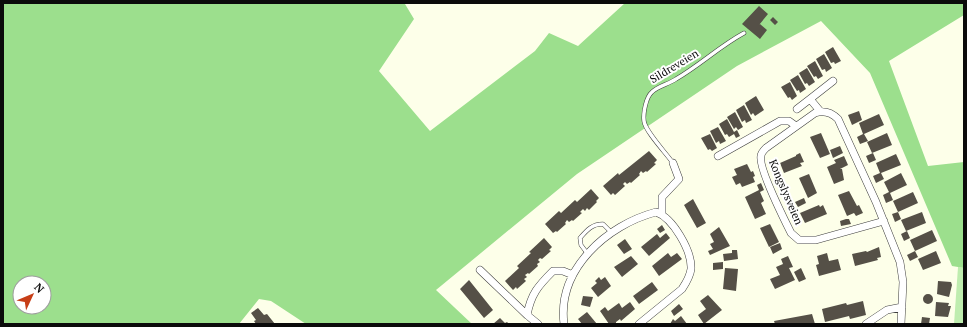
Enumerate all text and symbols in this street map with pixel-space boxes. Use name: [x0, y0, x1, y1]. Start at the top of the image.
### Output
street label: Sildreveien: [647, 46, 701, 86]
street label: Kongslysveien: [766, 157, 806, 227]
north arrow: [12, 275, 52, 315]
text: N: [31, 280, 48, 296]

